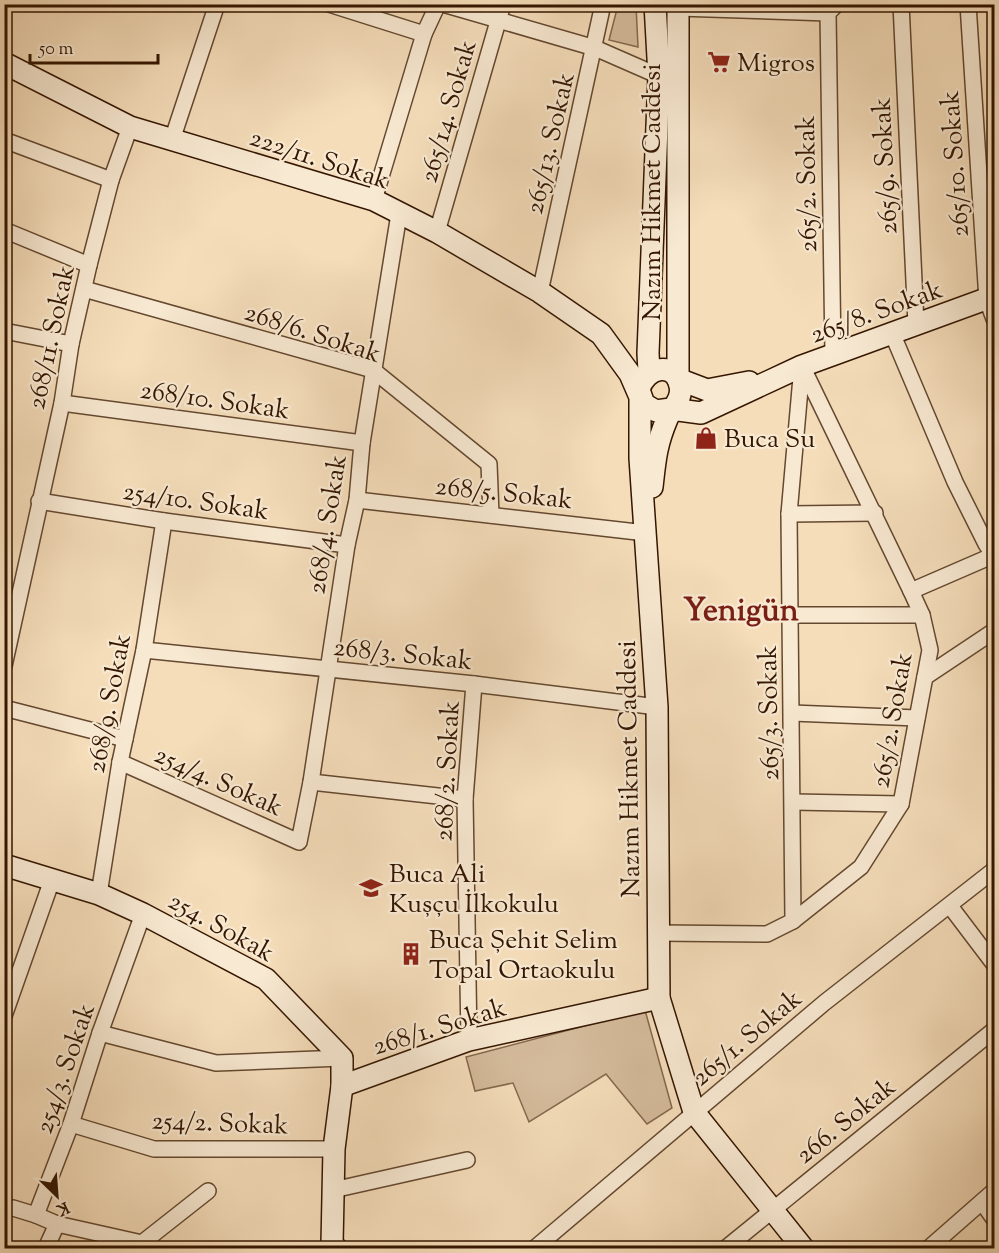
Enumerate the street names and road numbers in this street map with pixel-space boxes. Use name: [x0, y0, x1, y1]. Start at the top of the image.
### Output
street label: 265/14. Sokak: [411, 36, 487, 187]
street label: Nazım Hikmet Caddesi: [635, 63, 672, 321]
street label: 265/13. Sokak: [517, 69, 586, 218]
street label: 265/10. Sokak: [933, 89, 980, 238]
street label: 265/9. Sokak: [864, 96, 909, 235]
street label: 265/2. Sokak: [789, 115, 828, 253]
street label: 222/11. Sokak: [244, 120, 394, 200]
street label: 268/11. Sokak: [19, 262, 86, 413]
street label: 265/8. Sokak: [806, 272, 948, 354]
street label: 268/6. Sokak: [239, 295, 385, 374]
street label: 268/10. Sokak: [138, 373, 292, 430]
street label: 268/4. Sokak: [299, 452, 358, 597]
street label: 268/5. Sokak: [433, 469, 574, 520]
street label: 254/10. Sokak: [120, 474, 271, 531]
street label: 268/3. Sokak: [331, 630, 474, 681]
street label: 268/9. Sokak: [79, 631, 142, 776]
street label: Nazım Hikmet Caddesi: [610, 640, 651, 898]
street label: 265/3. Sokak: [751, 645, 790, 781]
street label: 265/2. Sokak: [863, 650, 924, 791]
street label: 268/2. Sokak: [426, 700, 471, 842]
street label: 254/4. Sokak: [148, 738, 288, 827]
street label: 254. Sokak: [161, 884, 281, 973]
street label: 265/1. Sokak: [684, 982, 811, 1096]
street label: 268/1. Sokak: [368, 991, 511, 1066]
street label: 254/3. Sokak: [27, 999, 106, 1139]
street label: 266. Sokak: [788, 1070, 905, 1174]
street label: 254/2. Sokak: [151, 1104, 289, 1145]

